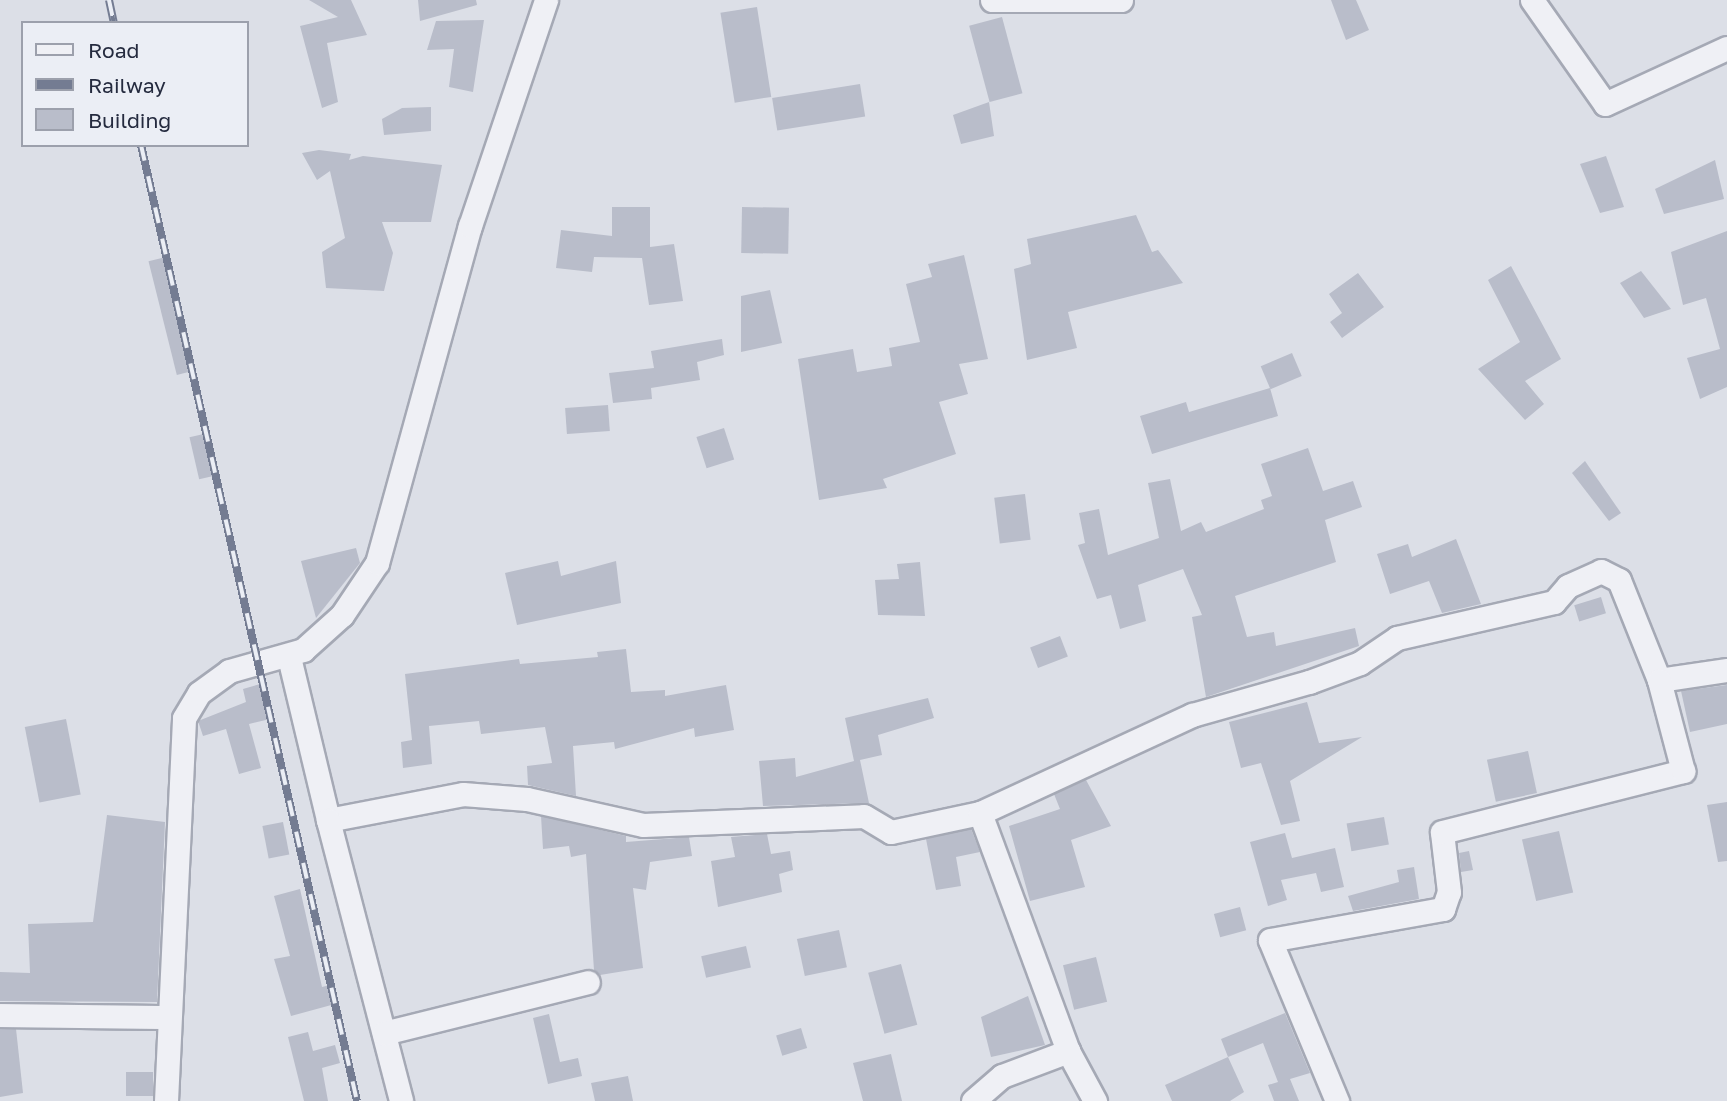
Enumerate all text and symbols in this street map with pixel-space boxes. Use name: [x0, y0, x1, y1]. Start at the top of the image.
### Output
legend: [21, 21, 248, 147]
text: Road: [88, 37, 139, 63]
text: Railway: [88, 72, 166, 98]
text: Building: [88, 107, 171, 133]

